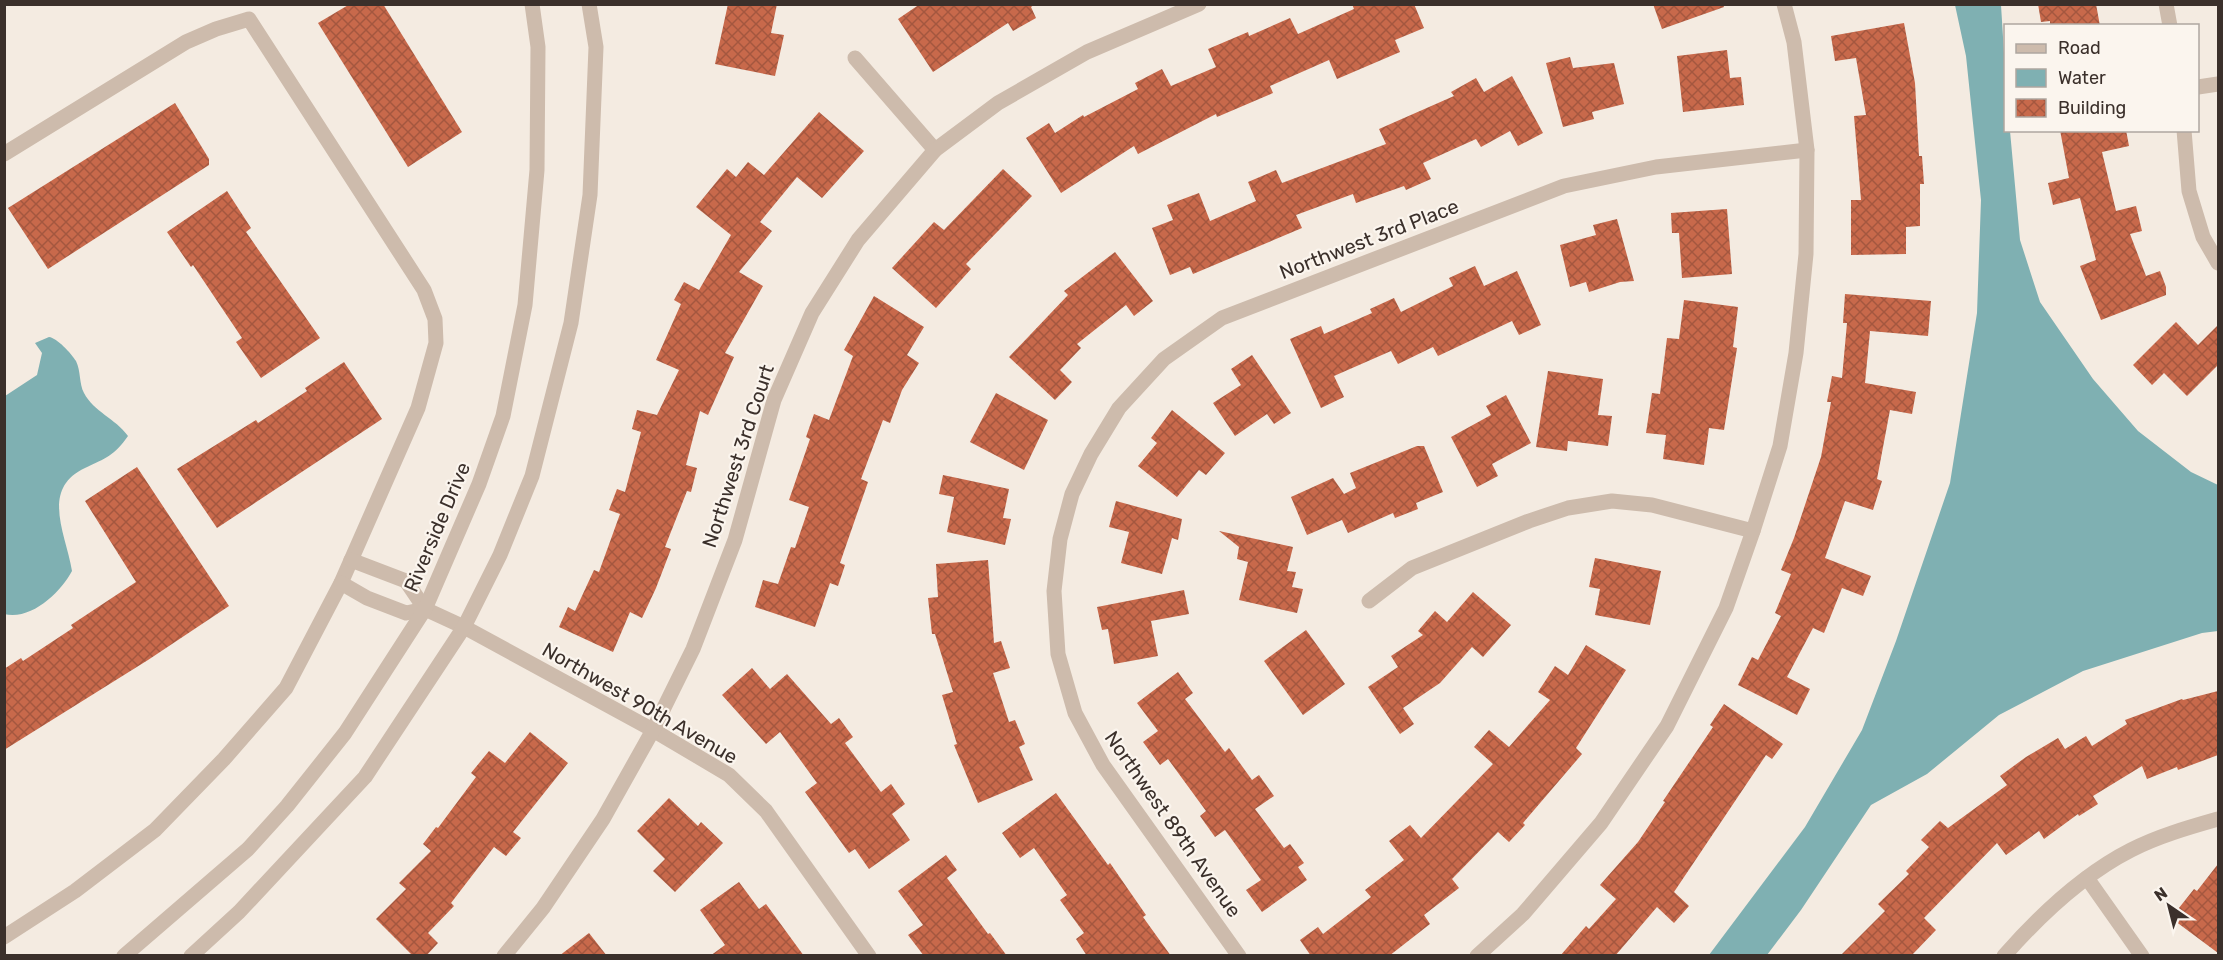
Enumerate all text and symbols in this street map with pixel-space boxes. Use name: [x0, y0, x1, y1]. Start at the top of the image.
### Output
legend: [2004, 24, 2199, 132]
text: Road: [2058, 37, 2101, 59]
text: Water: [2058, 67, 2106, 89]
text: Building: [2058, 97, 2126, 119]
street label: Northwest 3rd Place: [1276, 194, 1462, 284]
street label: Northwest 3rd Court: [697, 361, 779, 551]
street label: Riverside Drive: [399, 459, 475, 595]
street label: Northwest 90th Avenue: [538, 637, 742, 769]
street label: Northwest 89th Avenue: [1100, 726, 1246, 922]
north arrow: [2139, 876, 2199, 936]
text: N: [2151, 883, 2171, 905]

